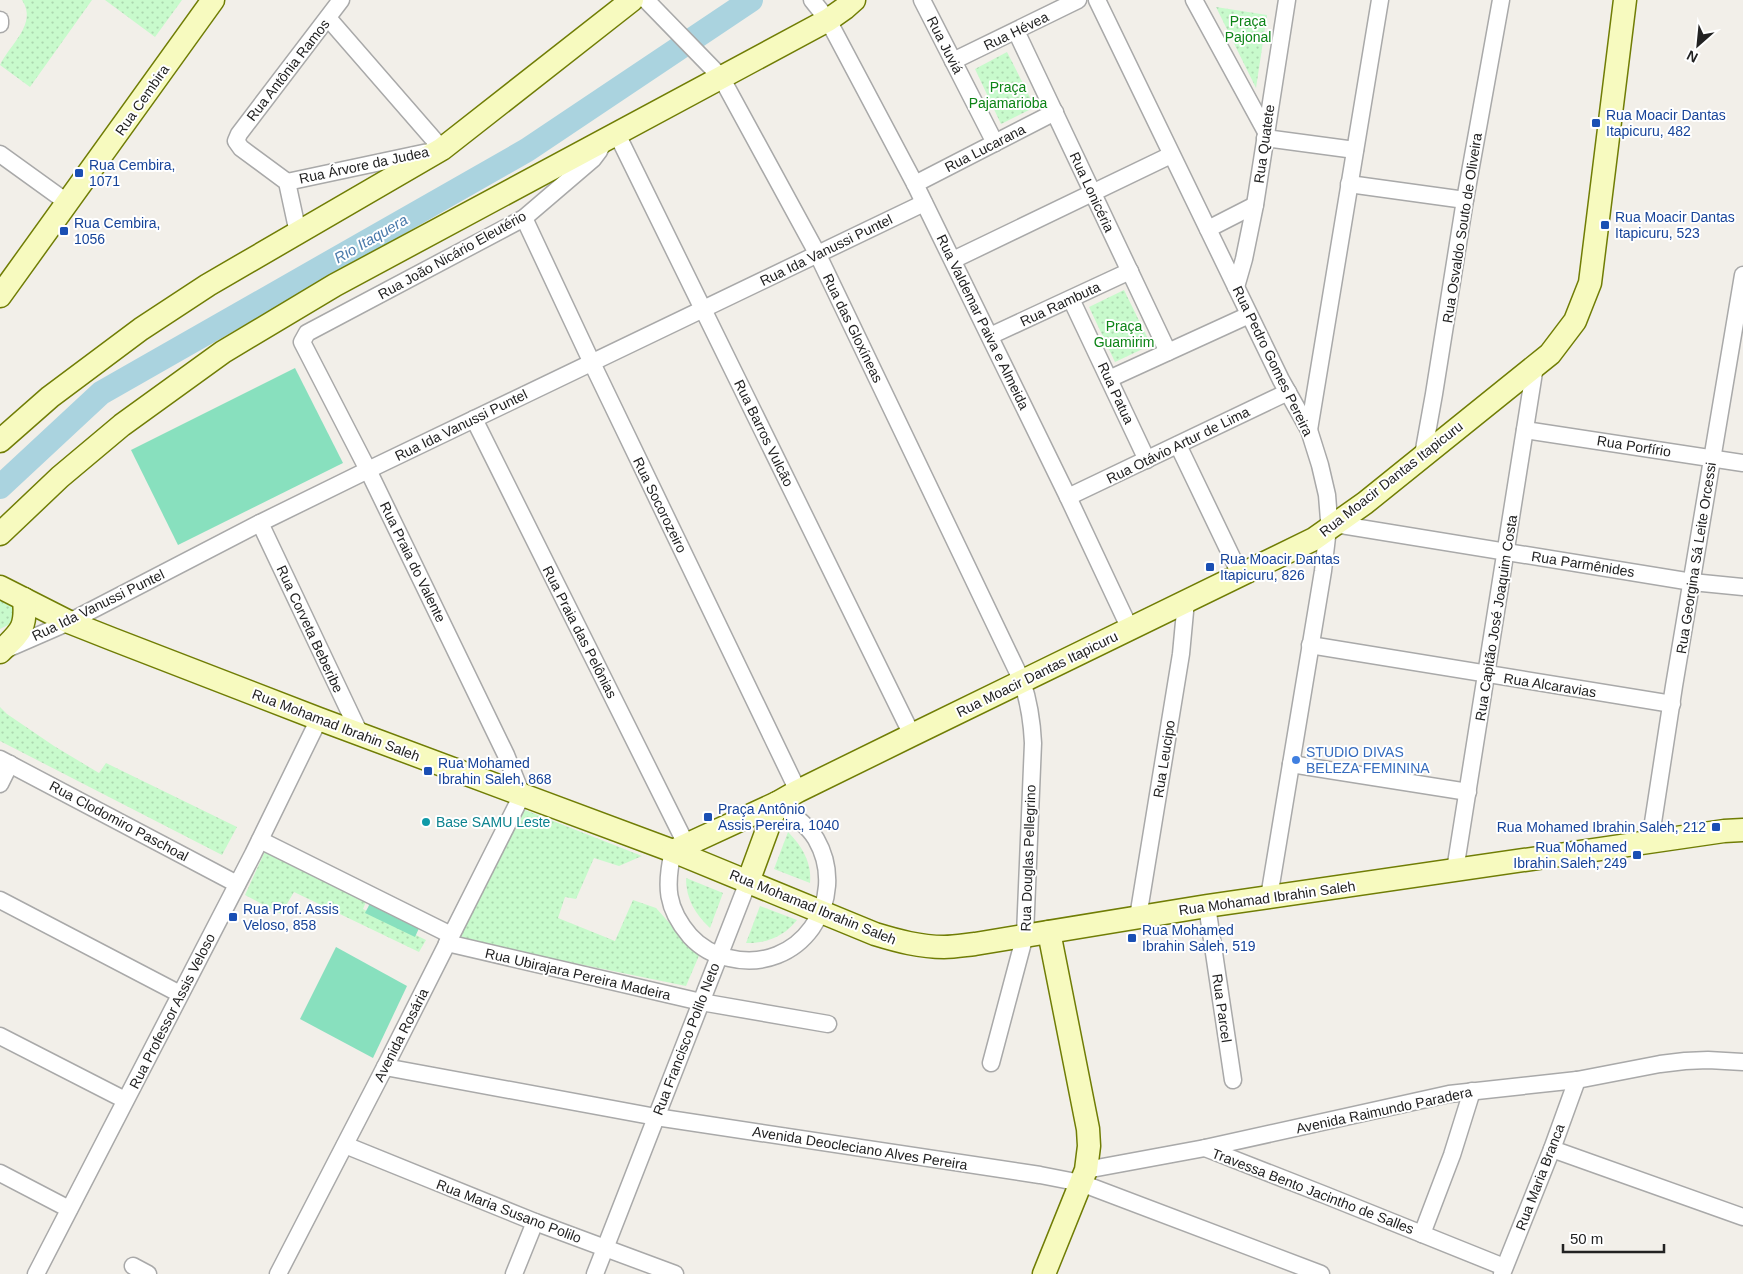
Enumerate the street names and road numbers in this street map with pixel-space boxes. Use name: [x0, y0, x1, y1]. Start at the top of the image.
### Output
street label: Rua Hévea: [981, 8, 1051, 54]
street label: Rua Juviá: [924, 14, 966, 77]
street label: Rua Antônia Ramos: [243, 16, 333, 124]
street label: Rua Cembira: [112, 61, 172, 138]
street label: Rua Quatete: [1251, 103, 1277, 184]
street label: Rua Lucarana: [942, 121, 1028, 175]
street label: Rua Osvaldo Souto de Oliveira: [1439, 132, 1485, 324]
street label: Rua Árvore da Judea: [298, 143, 431, 187]
street label: Rua Lonicéria: [1066, 149, 1118, 235]
street label: Rua João Nicário Eleutério: [375, 208, 529, 302]
street label: Rua Ida Vanussi Puntel: [757, 211, 895, 289]
street label: Rua Valdemar Paiva e Almeida: [934, 232, 1033, 412]
street label: Rua das Gloxíneas: [820, 271, 886, 385]
street label: Rua Rambuta: [1017, 278, 1103, 330]
street label: Rua Pedro Gomes Pereira: [1230, 283, 1316, 439]
street label: Rua Patua: [1095, 360, 1137, 427]
street label: Rua Barros Vulcão: [731, 377, 797, 489]
street label: Rua Ida Vanussi Puntel: [392, 386, 530, 464]
street label: Rua Otávio Artur de Lima: [1104, 403, 1252, 487]
street label: Rua Moacir Dantas Itapicuru: [1316, 418, 1466, 540]
street label: Rua Porfírio: [1596, 432, 1672, 460]
street label: Rua Socorozeiro: [630, 455, 690, 556]
street label: Rua Georgina Sá Leite Orcessi: [1673, 461, 1719, 655]
street label: Rua Praia do Valente: [377, 499, 449, 625]
street label: Rua Capitão José Joaquim Costa: [1472, 514, 1520, 722]
street label: Rua Parmênides: [1530, 548, 1636, 580]
street label: Rua Corveta Beberibe: [273, 563, 347, 695]
street label: Rua Praia das Pelônias: [540, 563, 620, 701]
street label: Rua Ida Vanussi Puntel: [29, 566, 167, 644]
street label: Rua Moacir Dantas Itapicuru: [954, 628, 1120, 720]
street label: Rua Alcaravias: [1503, 670, 1597, 700]
street label: Rua Mohamad Ibrahin Saleh: [250, 686, 422, 764]
street label: Rua Leucipo: [1150, 719, 1178, 799]
street label: Rua Clodomiro Paschoal: [47, 778, 191, 864]
street label: Rua Douglas Pellegrino: [1017, 784, 1039, 932]
street label: Rua Mohamad Ibrahin Saleh: [727, 866, 899, 948]
street label: Rua Mohamad Ibrahin Saleh: [1178, 878, 1356, 918]
street label: Rua Professor Assis Veloso: [126, 931, 218, 1091]
street label: Rua Ubirajara Pereira Madeira: [484, 945, 672, 1003]
street label: Rua Francisco Polilo Neto: [650, 960, 723, 1117]
street label: Rua Parcel: [1209, 973, 1235, 1043]
street label: Avenida Rosária: [371, 986, 431, 1084]
street label: Avenida Raimundo Paradera: [1295, 1083, 1474, 1136]
street label: Rua Maria Branca: [1512, 1121, 1568, 1233]
street label: Avenida Deocleciano Alves Pereira: [751, 1123, 969, 1173]
street label: Travessa Bento Jacintho de Salles: [1210, 1145, 1416, 1237]
street label: Rua Maria Susano Polilo: [434, 1176, 584, 1246]

